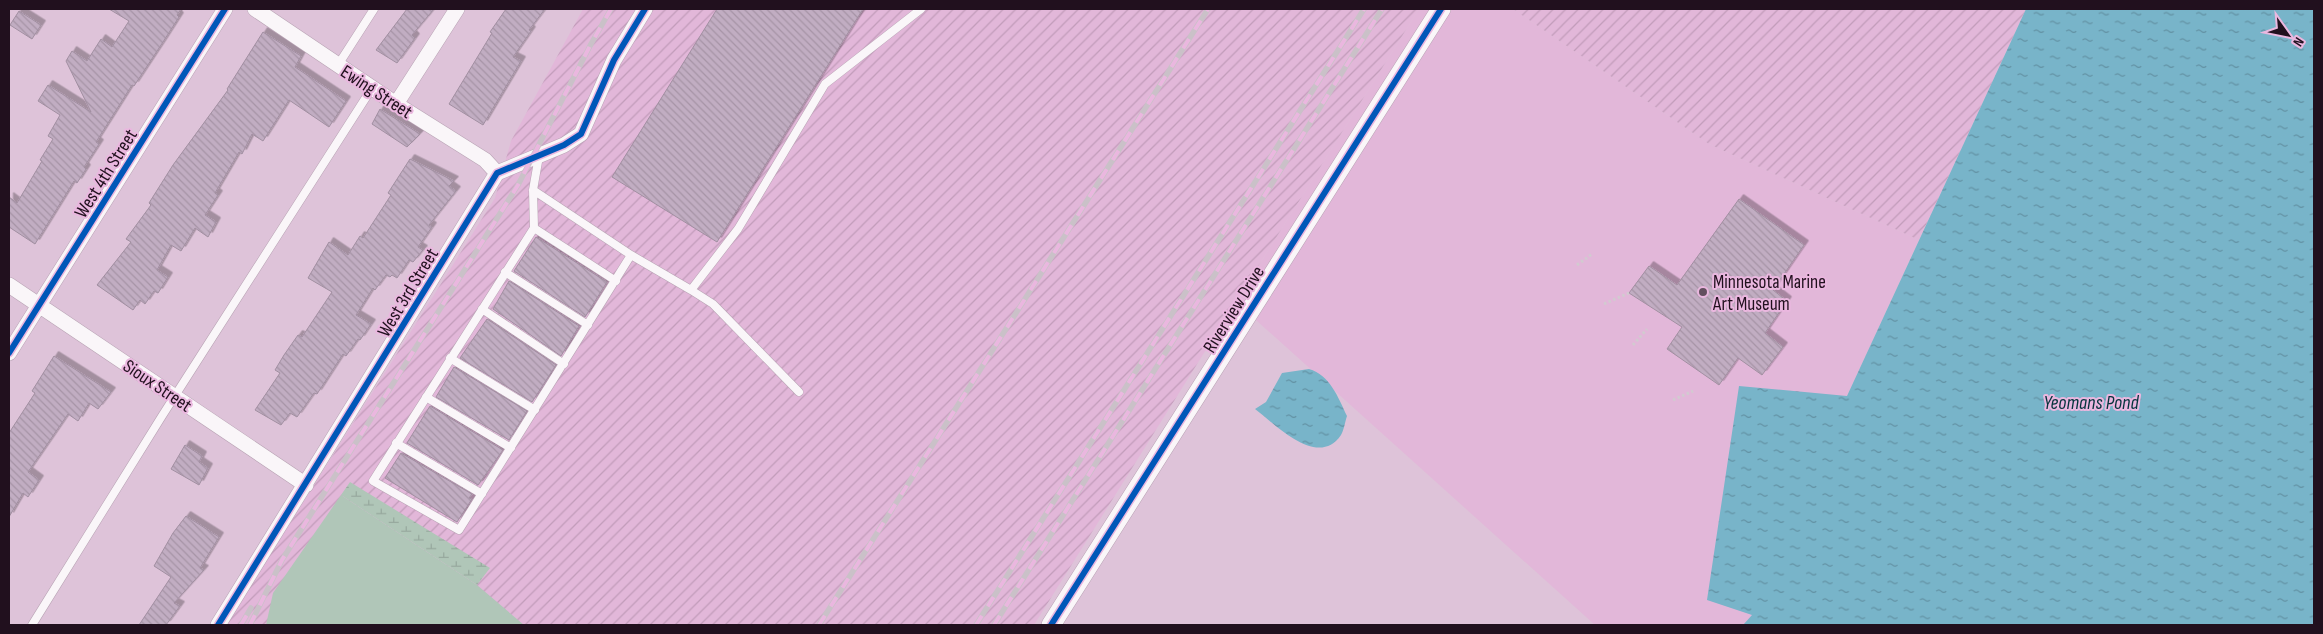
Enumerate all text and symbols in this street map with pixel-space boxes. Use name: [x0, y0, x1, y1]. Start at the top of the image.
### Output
north arrow: [2263, 10, 2313, 60]
text: N: [2289, 34, 2308, 50]
street label: Ewing Street: [336, 61, 417, 124]
street label: West 4th Street: [70, 125, 143, 222]
street label: West 3rd Street: [373, 244, 444, 341]
street label: Riverview Drive: [1199, 262, 1270, 357]
place label: Minnesota Marine Art Museum: [1712, 271, 1826, 316]
marker: Minnesota Marine Art Museum: [1697, 286, 1709, 298]
street label: Sioux Street: [119, 355, 196, 418]
water label: Yeomans Pond: [2043, 391, 2139, 415]

